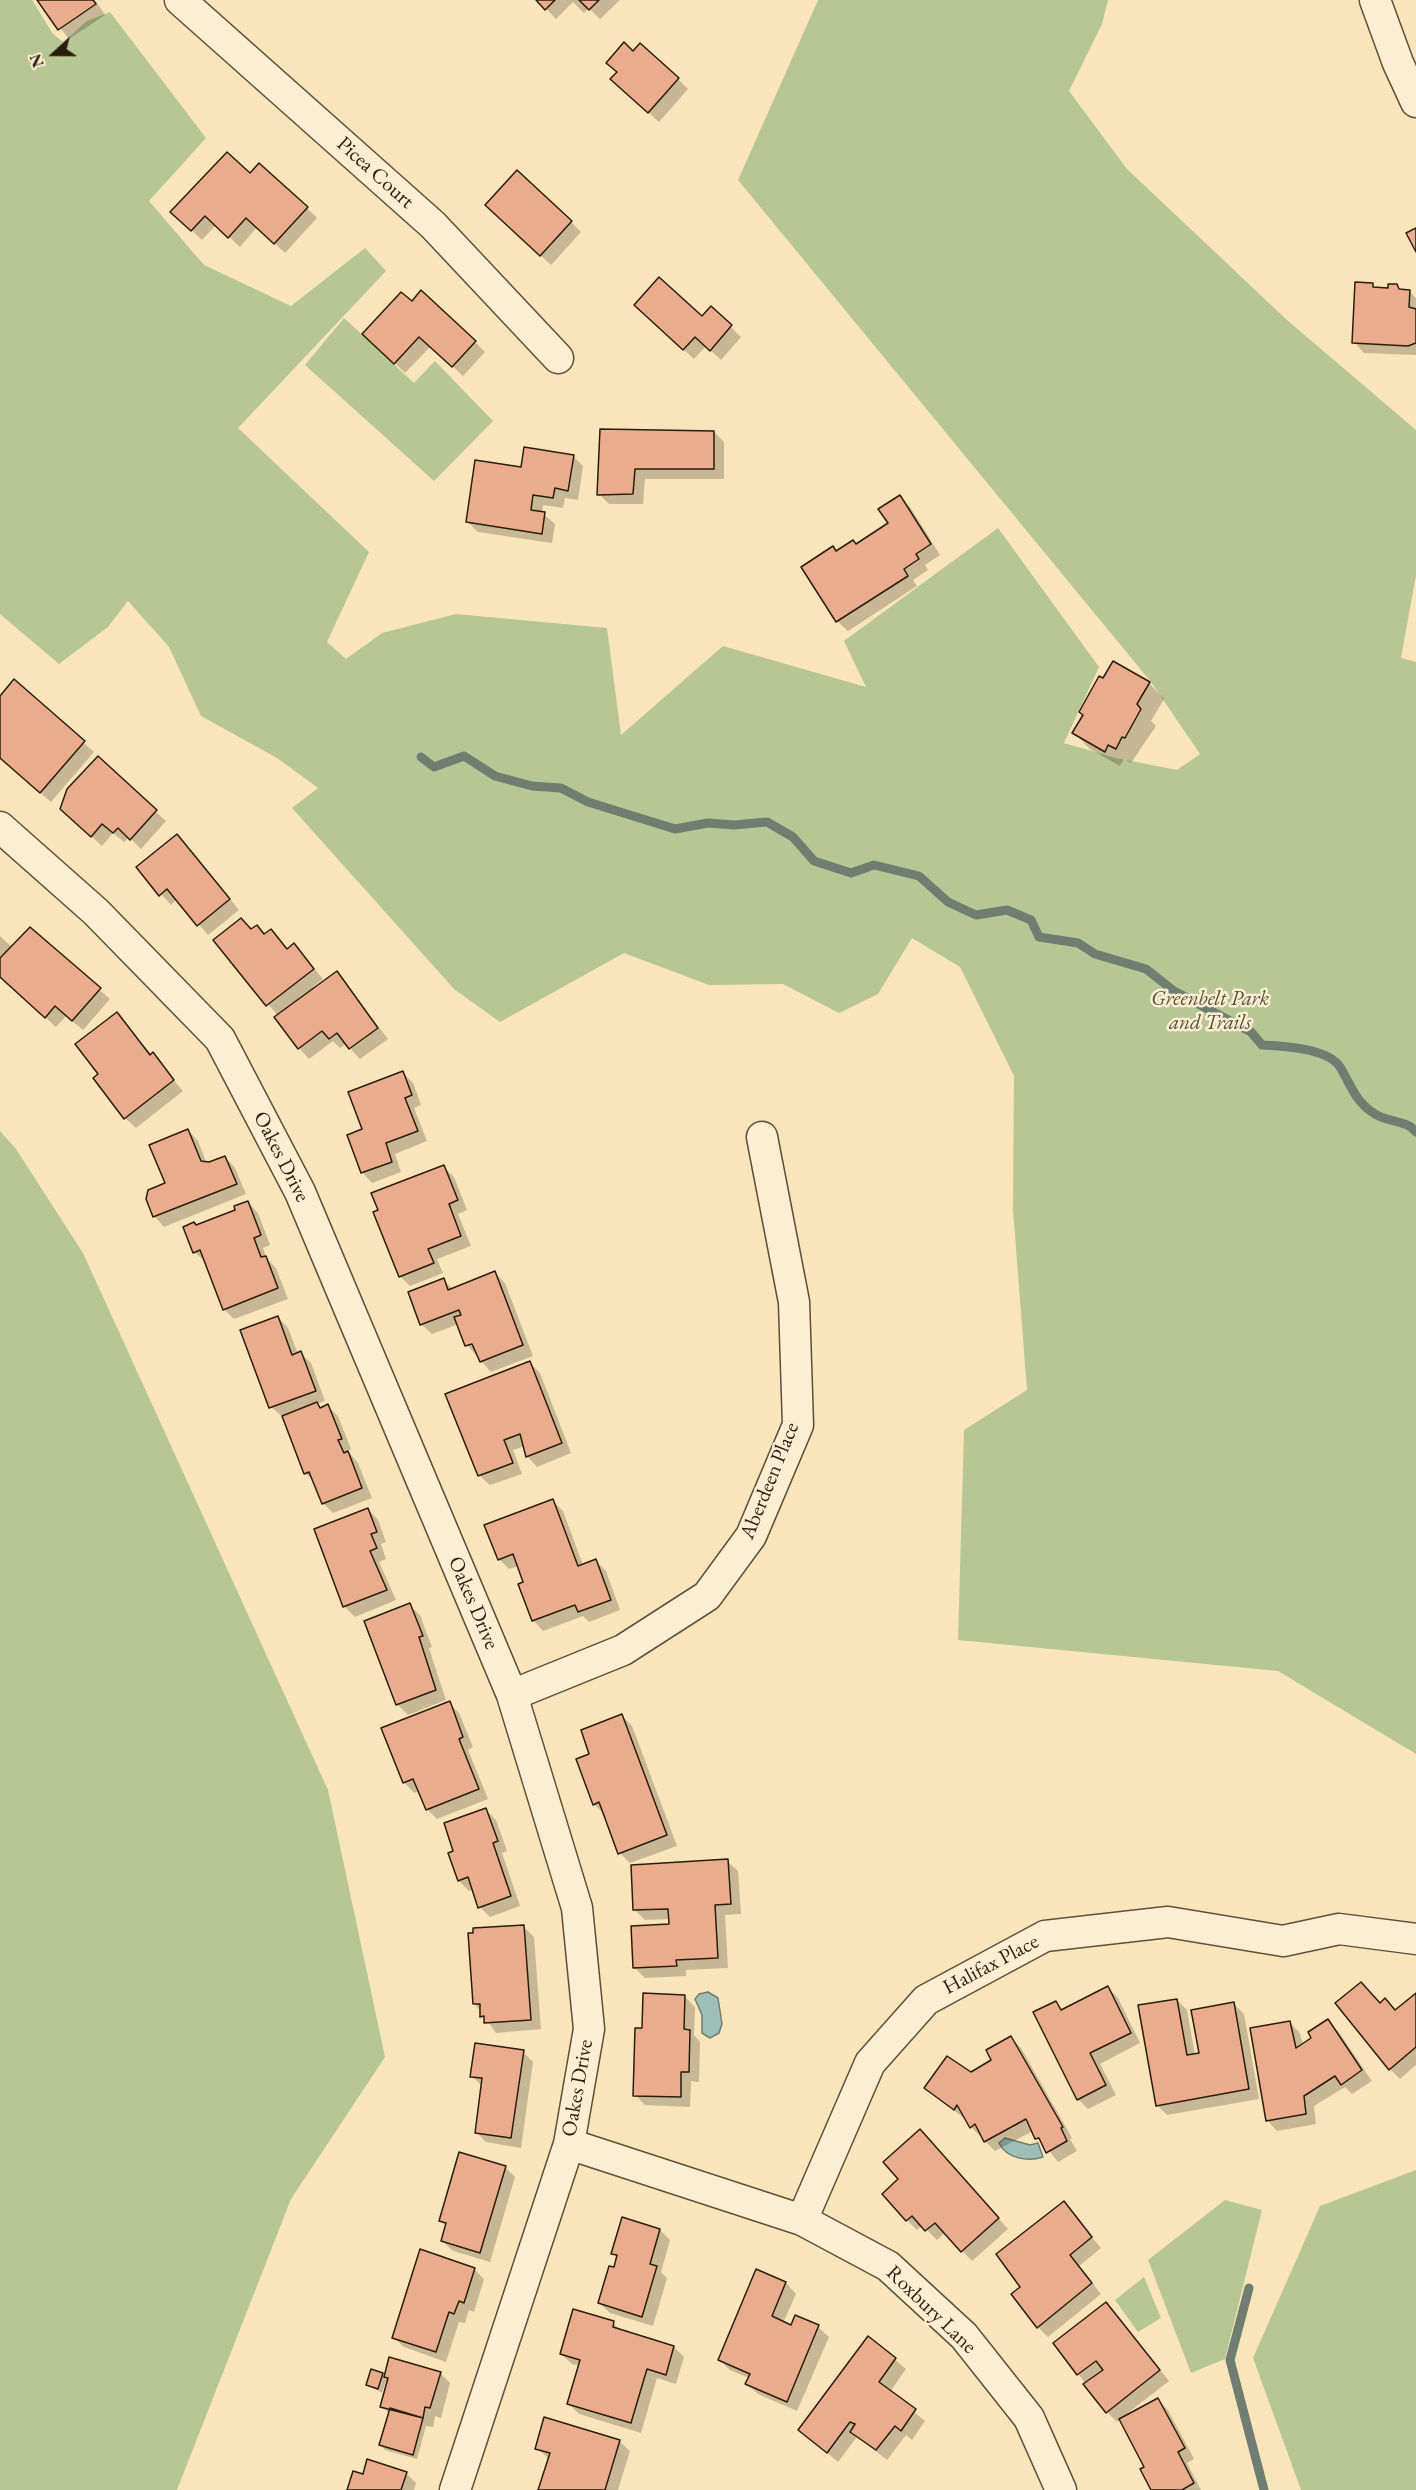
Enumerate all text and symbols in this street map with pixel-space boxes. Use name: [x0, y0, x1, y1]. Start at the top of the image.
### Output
north arrow: [24, 24, 84, 84]
text: N: [25, 51, 49, 70]
street label: Picea Court: [331, 132, 419, 214]
park label: Greenbelt Park and Trails: [1151, 986, 1269, 1036]
street label: Oakes Drive: [247, 1107, 315, 1207]
street label: Aberdeen Place: [735, 1419, 805, 1543]
street label: Oakes Drive: [442, 1553, 504, 1653]
street label: Halifax Place: [939, 1929, 1043, 2001]
street label: Oakes Drive: [557, 2037, 599, 2139]
street label: Roxbury Lane: [881, 2261, 981, 2359]

